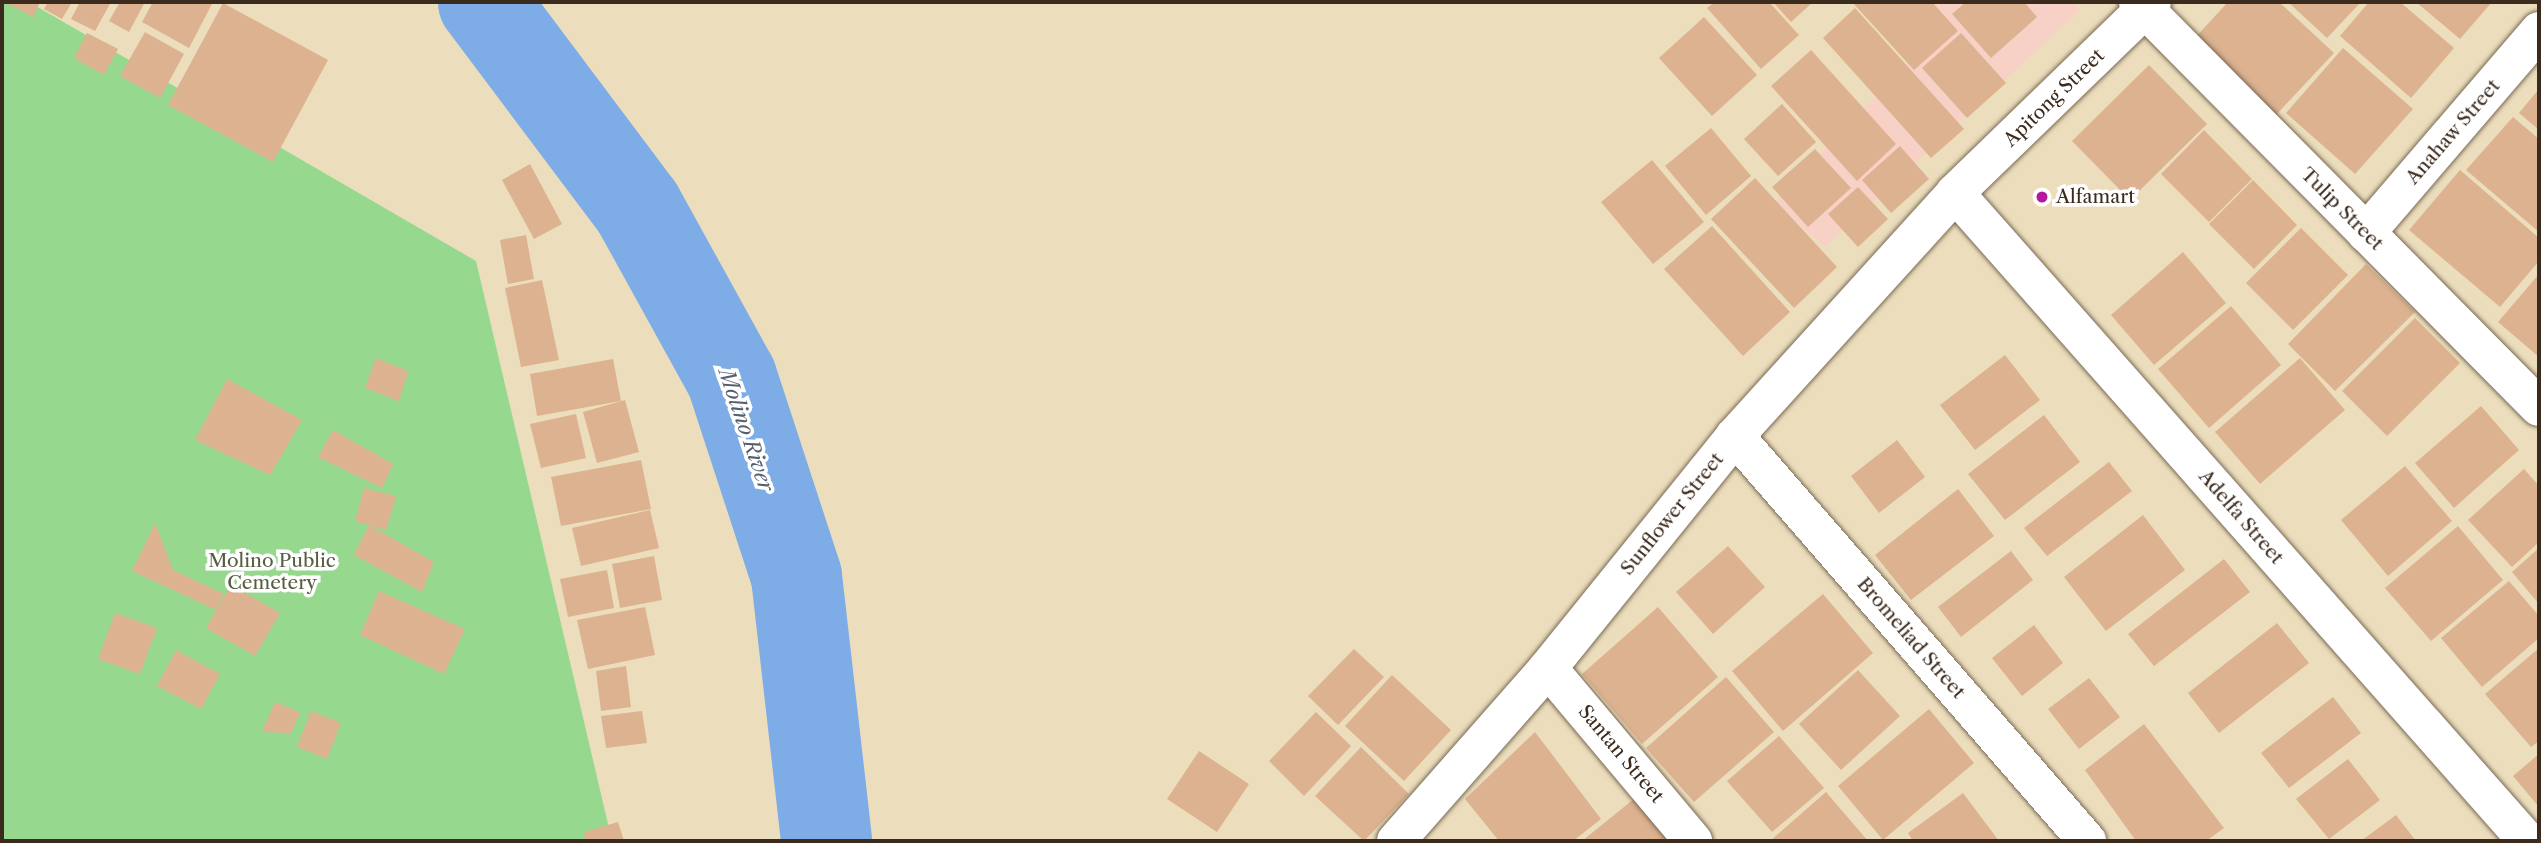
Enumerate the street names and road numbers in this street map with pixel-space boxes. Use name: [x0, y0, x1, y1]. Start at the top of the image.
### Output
street label: Apitong Street: [1999, 44, 2109, 152]
street label: Anahaw Street: [2401, 75, 2505, 189]
street label: Tulip Street: [2296, 163, 2388, 255]
street label: Sunflower Street: [1616, 448, 1728, 580]
street label: Adelfa Street: [2194, 465, 2288, 569]
street label: Bromeliad Street: [1852, 573, 1970, 703]
street label: Santan Street: [1573, 700, 1669, 808]

